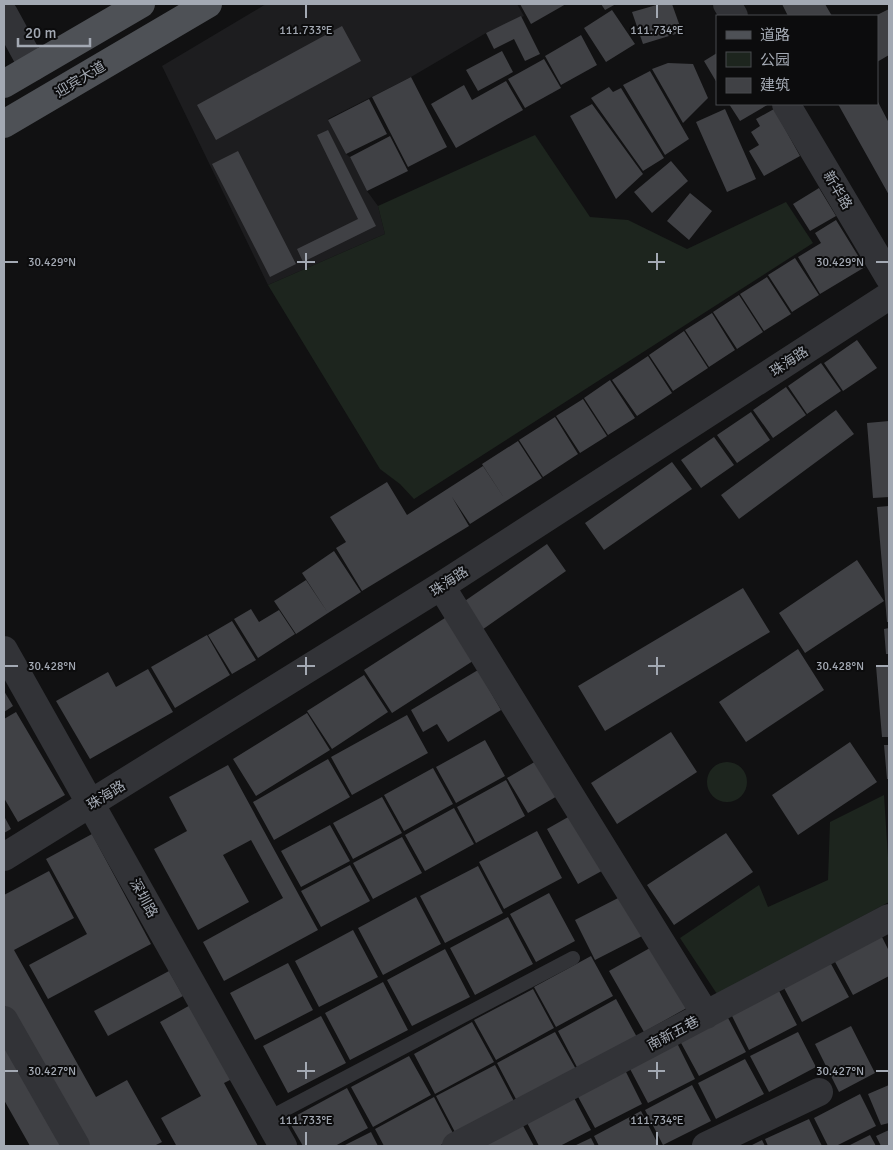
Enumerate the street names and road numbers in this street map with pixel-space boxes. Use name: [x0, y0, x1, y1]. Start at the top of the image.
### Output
street label: 迎宾大道: [52, 58, 109, 101]
street label: 新华路: [819, 168, 856, 213]
street label: 珠海路: [767, 343, 812, 380]
street label: 珠海路: [427, 563, 472, 600]
street label: 珠海路: [84, 777, 129, 814]
street label: 深圳路: [126, 876, 161, 921]
street label: 南新五巷: [645, 1013, 702, 1054]

